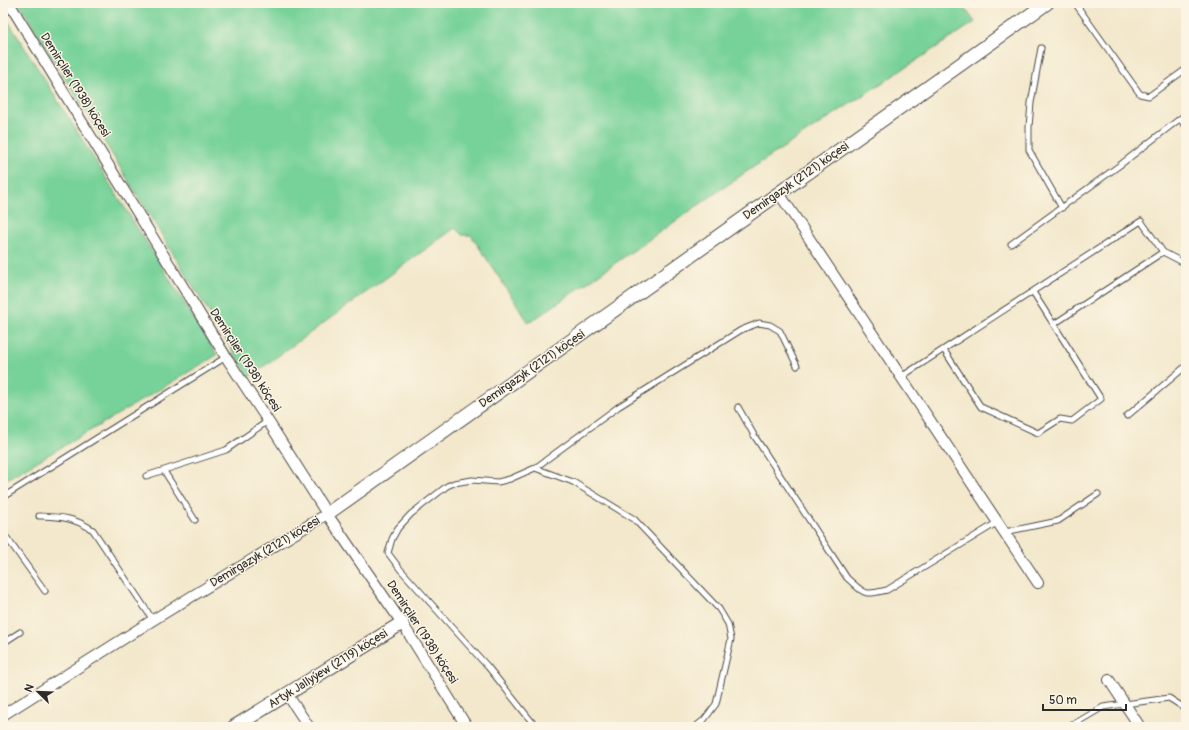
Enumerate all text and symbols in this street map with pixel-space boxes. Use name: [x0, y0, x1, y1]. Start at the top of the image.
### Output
street label: Demirçiler (1938) köçesi: [37, 30, 113, 140]
street label: Demirgazyk (2121) köçesi: [740, 139, 852, 223]
street label: Demirçiler (1938) köçesi: [206, 306, 284, 414]
street label: Demirgazyk (2121) köçesi: [476, 327, 588, 411]
street label: Demirgazyk (2121) köçesi: [207, 513, 323, 591]
street label: Demirçiler (1938) köçesi: [383, 578, 461, 686]
street label: Artyk Jallyýew (2119) köçesi: [266, 626, 390, 712]
north arrow: [18, 672, 58, 712]
text: N: [22, 682, 37, 694]
scale bar: [1043, 686, 1126, 712]
text: 50 m: [1049, 693, 1077, 708]

